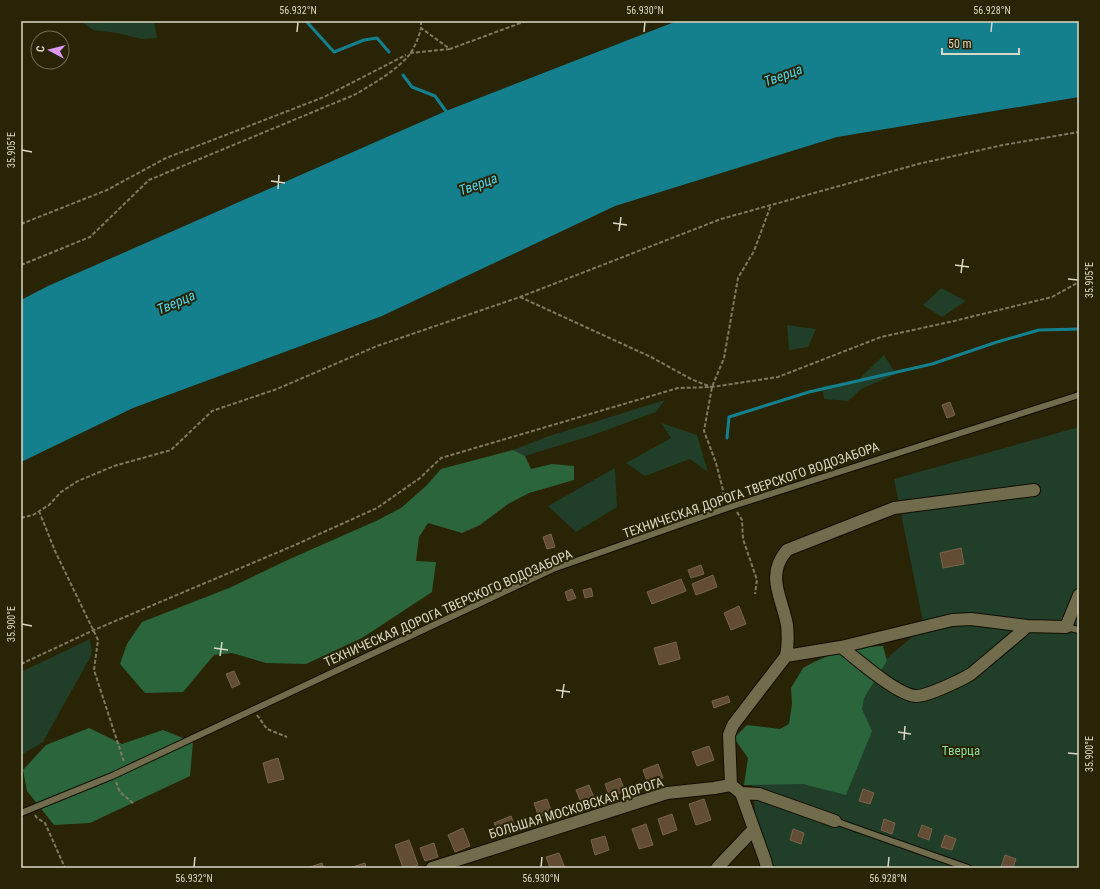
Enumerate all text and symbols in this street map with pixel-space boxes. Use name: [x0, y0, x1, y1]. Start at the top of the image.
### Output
text: 56.932°N: [279, 5, 317, 16]
text: 56.930°N: [626, 5, 664, 16]
text: 56.928°N: [973, 5, 1011, 16]
north arrow: [30, 30, 70, 70]
scale bar: [942, 30, 1019, 56]
text: 50 m: [948, 37, 972, 51]
text: С: [34, 45, 47, 53]
water label: Тверца: [761, 61, 805, 89]
text: 35.905°E: [6, 132, 17, 168]
water label: Тверца: [456, 170, 500, 198]
text: 35.905°E: [1084, 262, 1095, 298]
water label: Тверца: [154, 287, 198, 317]
street label: ТЕХНИЧЕСКАЯ ДОРОГА ТВЕРСКОГО ВОДОЗАБОРА: [621, 439, 882, 541]
street label: ТЕХНИЧЕСКАЯ ДОРОГА ТВЕРСКОГО ВОДОЗАБОРА: [322, 546, 575, 670]
text: 35.900°E: [6, 606, 17, 642]
text: 35.900°E: [1084, 736, 1095, 772]
park label: Тверца: [942, 743, 980, 758]
street label: БОЛЬШАЯ МОСКОВСКАЯ ДОРОГА: [487, 774, 666, 842]
text: 56.932°N: [175, 873, 213, 884]
text: 56.930°N: [522, 873, 560, 884]
text: 56.928°N: [869, 873, 907, 884]

